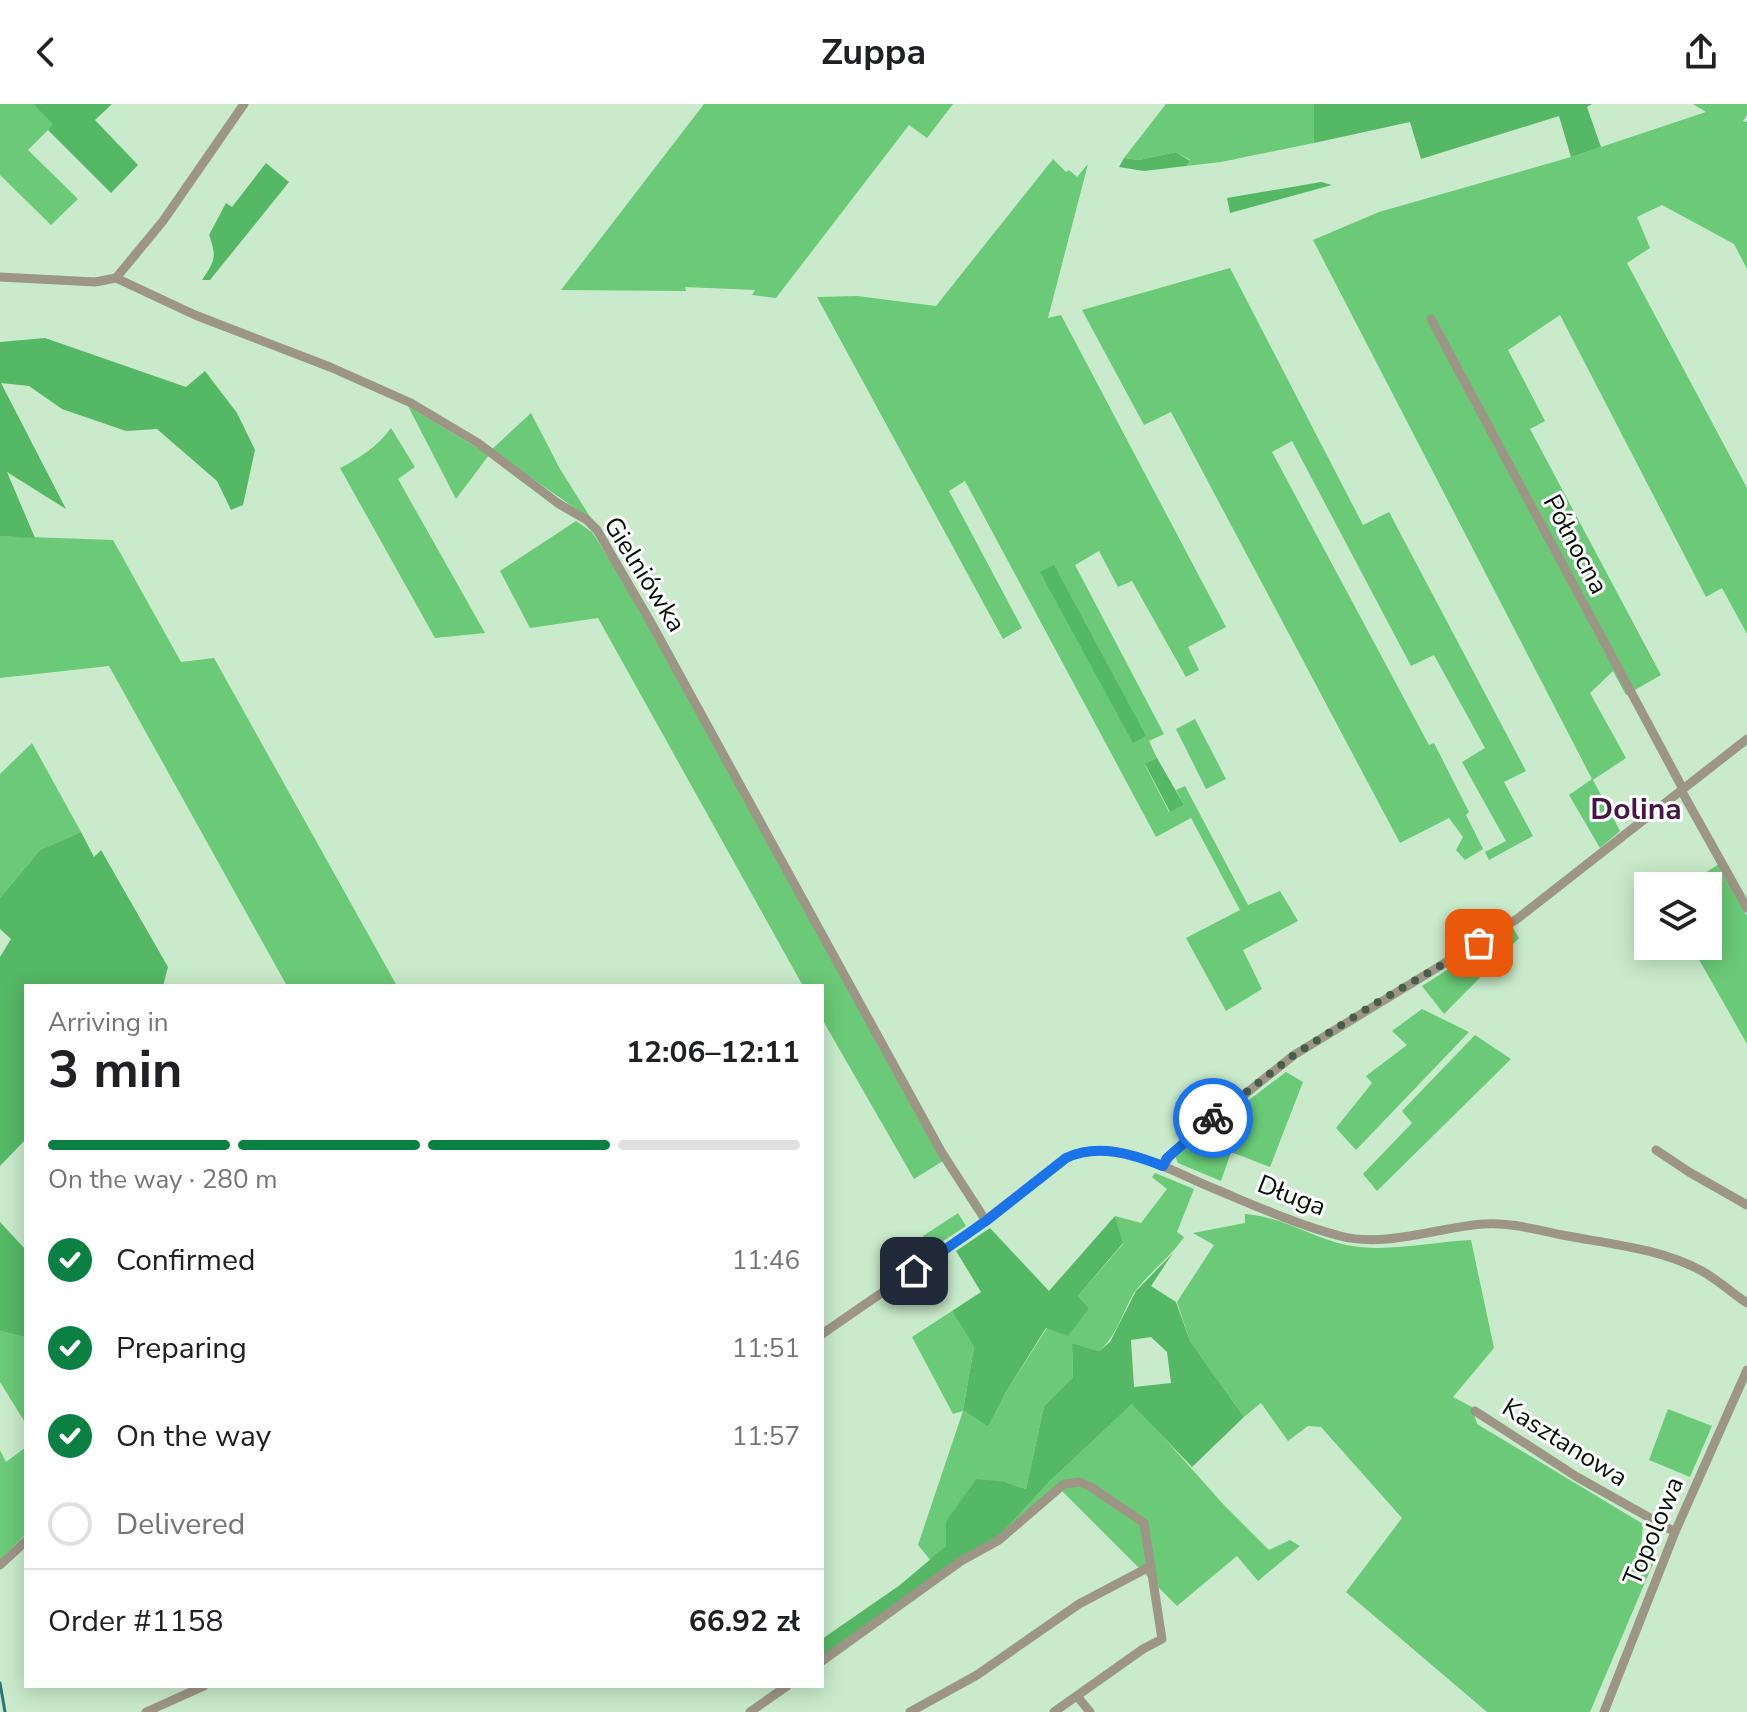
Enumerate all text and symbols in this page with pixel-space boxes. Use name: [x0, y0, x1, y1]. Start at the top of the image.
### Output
text: Zuppa: [821, 28, 926, 77]
icon: back: [24, 30, 68, 74]
icon: share: [1679, 30, 1723, 74]
street label: Północna: [1535, 488, 1616, 600]
street label: Gielniówka: [595, 510, 694, 639]
district label: Dolina: [1590, 789, 1682, 830]
map controls: [1634, 872, 1722, 960]
button: layers: [1634, 872, 1722, 960]
pin: [1445, 909, 1513, 977]
icon: bag: [1457, 921, 1501, 965]
text: Arriving in: [48, 1005, 169, 1040]
text: 12:06–12:11: [626, 1032, 800, 1073]
text: 3 min: [48, 1034, 183, 1105]
courier: [1173, 1078, 1253, 1158]
icon: bike: [1191, 1096, 1235, 1140]
text: On the way · 280 m: [48, 1162, 277, 1197]
street label: Długa: [1253, 1166, 1331, 1224]
pin: [880, 1237, 948, 1305]
icon: check: [48, 1238, 92, 1282]
text: Confirmed: [116, 1240, 256, 1281]
text: 11:46: [732, 1243, 800, 1278]
icon: home: [892, 1249, 936, 1293]
icon: check: [48, 1326, 92, 1370]
text: Preparing: [116, 1328, 247, 1369]
text: 11:51: [732, 1331, 800, 1366]
street label: Kasztanowa: [1495, 1390, 1634, 1495]
icon: check: [48, 1414, 92, 1458]
text: On the way: [116, 1416, 271, 1457]
text: 11:57: [732, 1419, 800, 1454]
street label: Topolowa: [1615, 1471, 1692, 1591]
text: Delivered: [116, 1504, 245, 1545]
text: Order #1158: [48, 1601, 223, 1642]
text: 66.92 zł: [689, 1601, 800, 1642]

